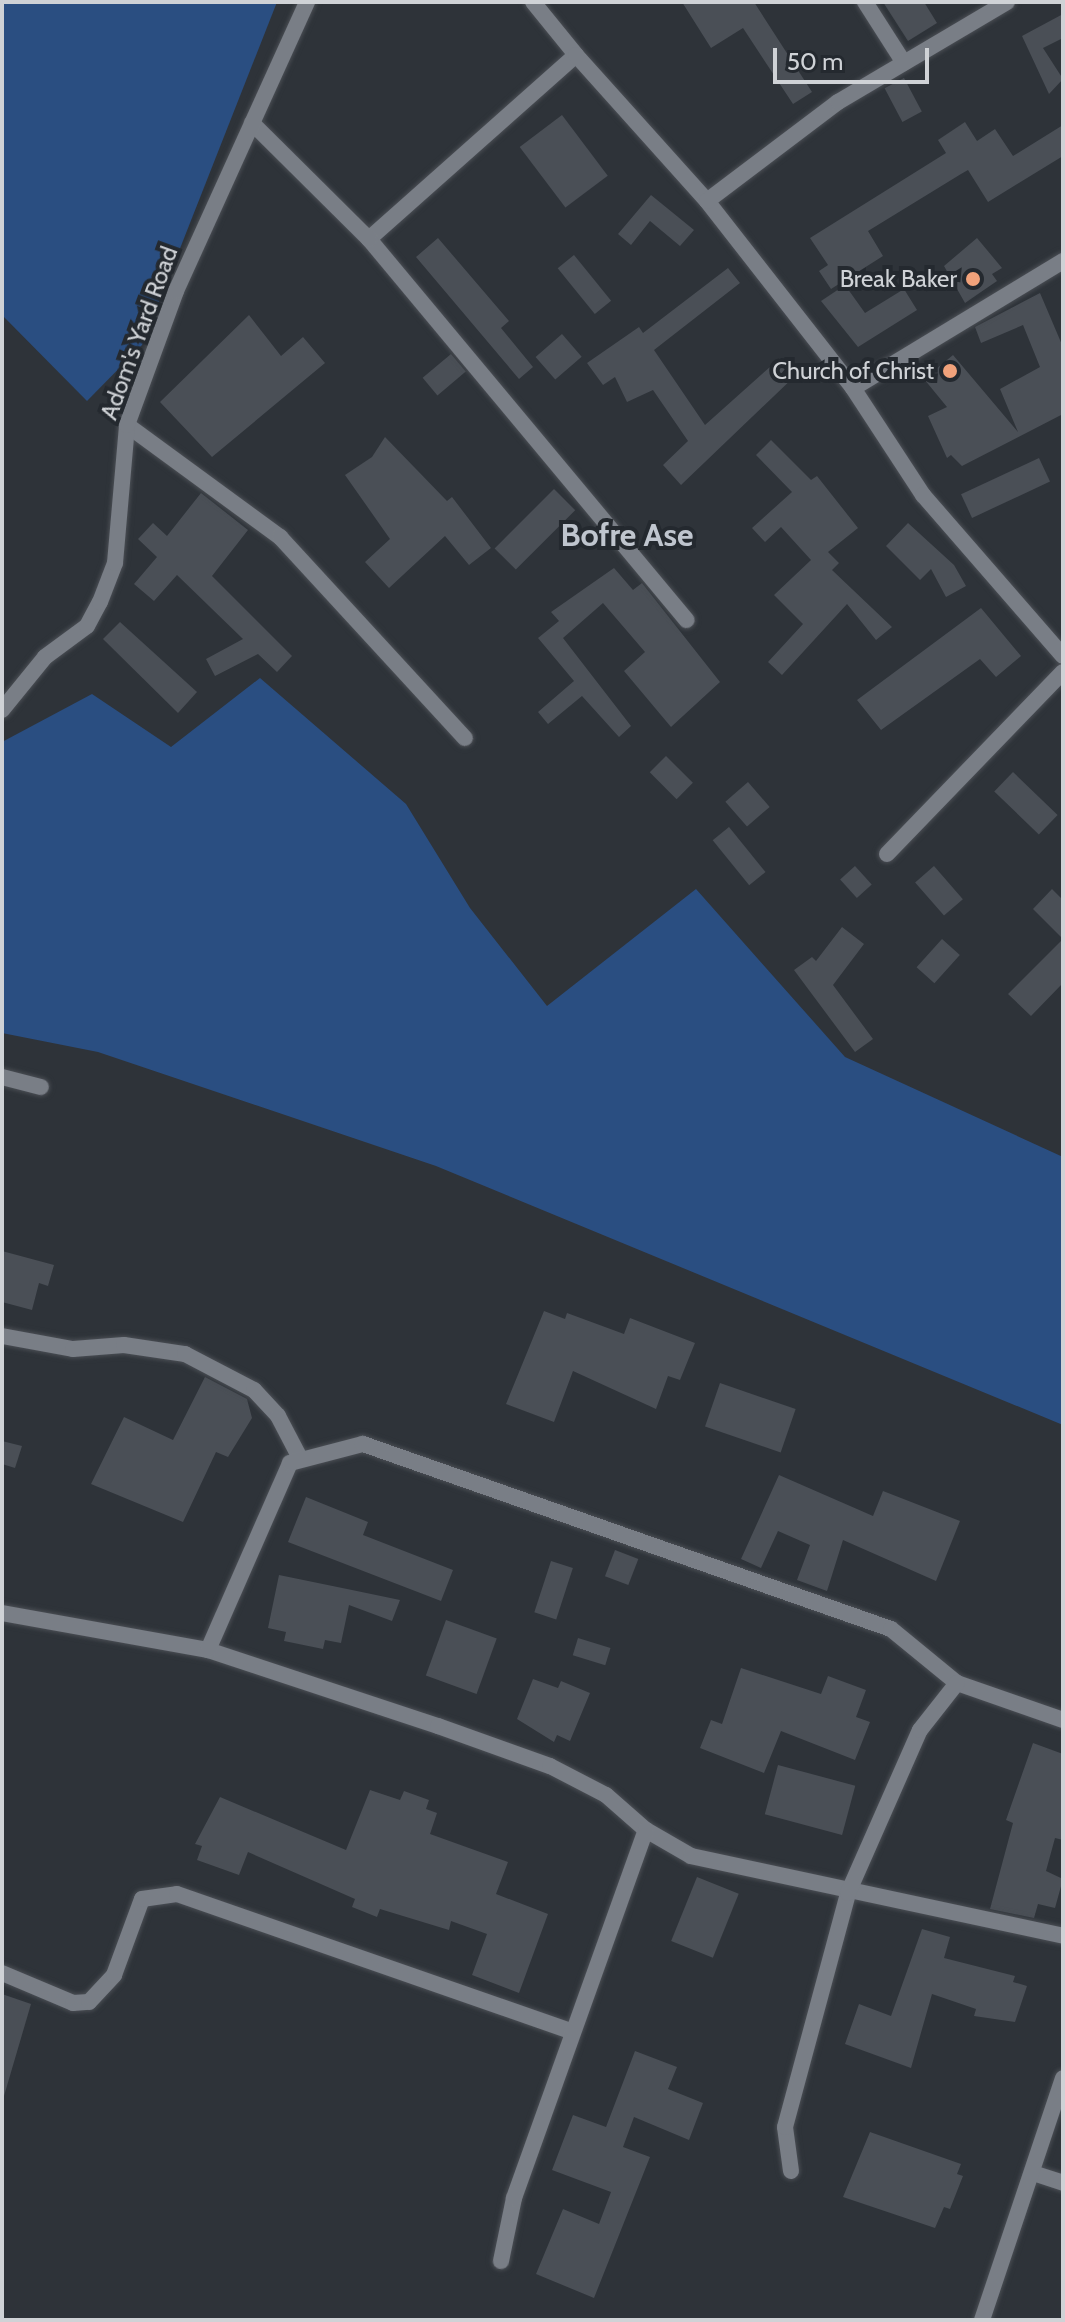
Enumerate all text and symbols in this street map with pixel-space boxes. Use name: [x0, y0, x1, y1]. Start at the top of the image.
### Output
scale bar: [777, 32, 933, 82]
text: 50 m: [787, 47, 843, 76]
street label: Adom's Yard Road: [94, 242, 184, 424]
place label: Break Baker: [840, 265, 957, 293]
marker: Break Baker: [964, 270, 982, 288]
place label: Church of Christ: [772, 357, 934, 385]
marker: Church of Christ: [941, 362, 959, 380]
district label: Bofre Ase: [561, 516, 693, 554]

